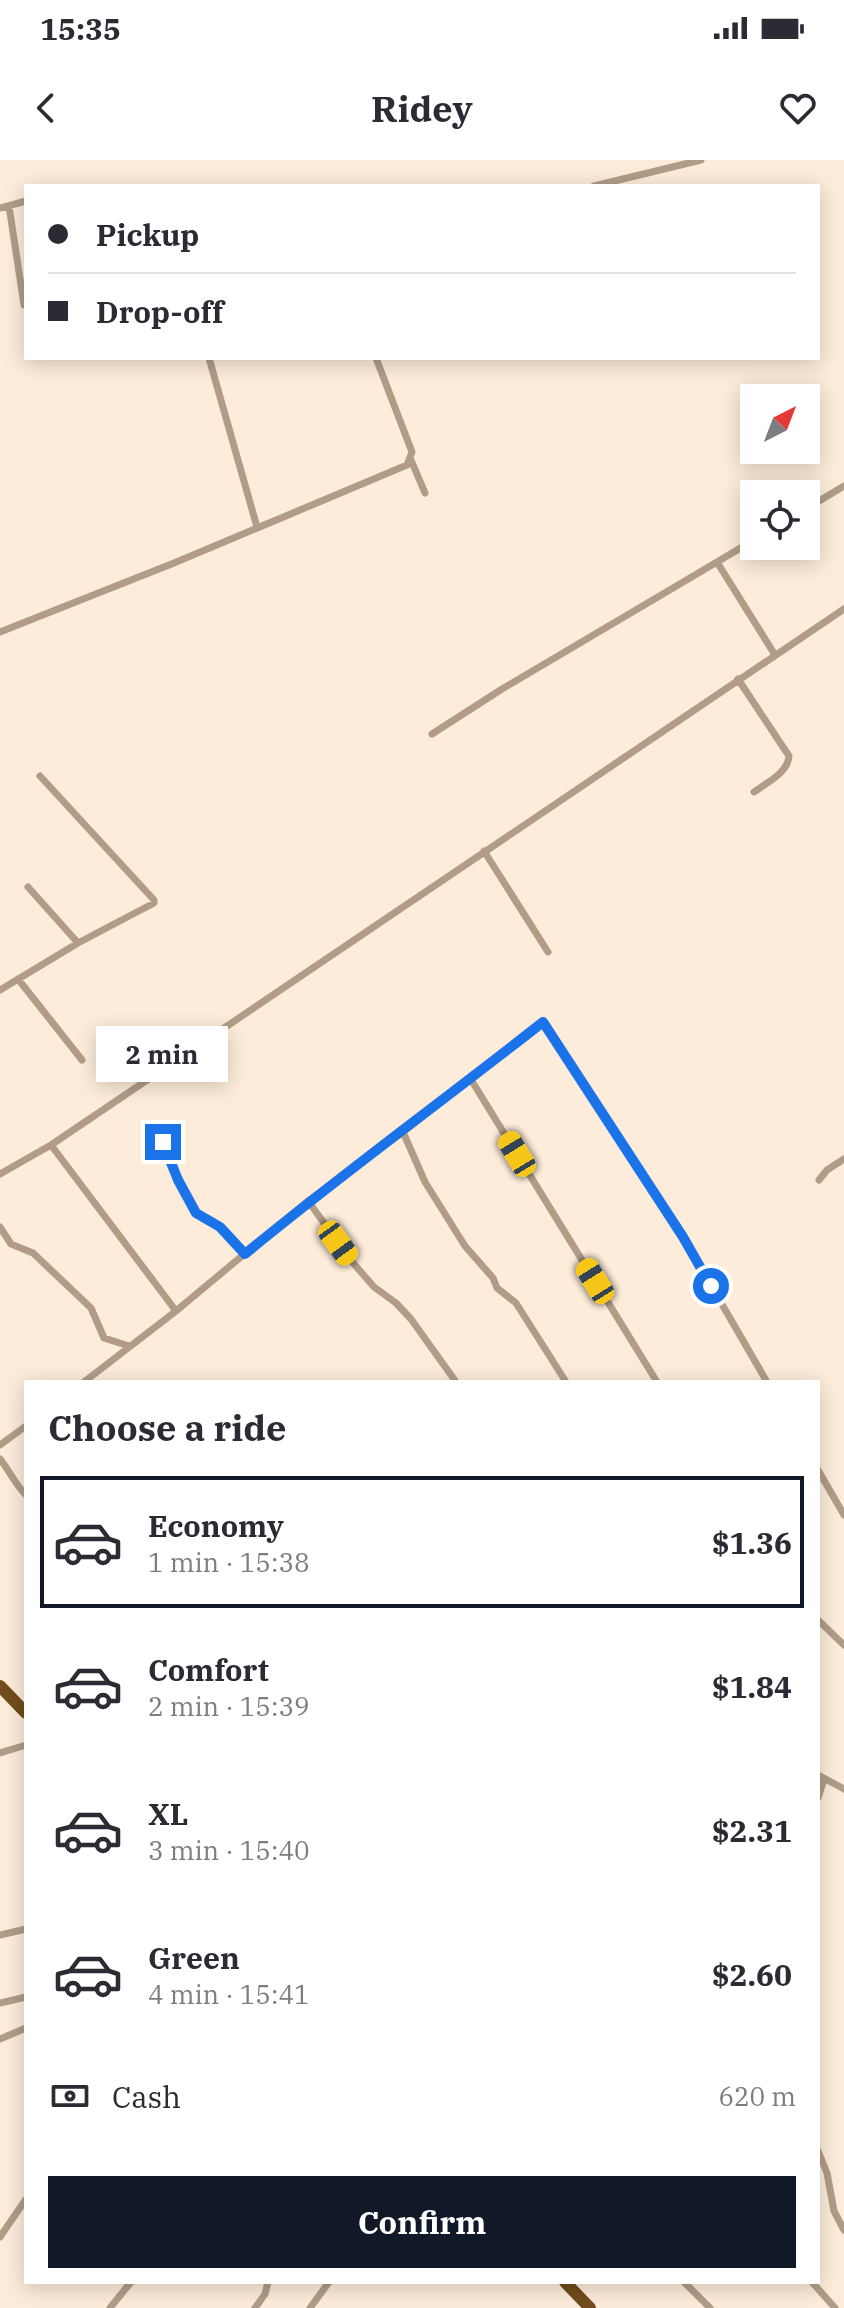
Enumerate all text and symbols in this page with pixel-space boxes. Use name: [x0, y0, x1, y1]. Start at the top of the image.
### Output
text: 15:35: [40, 9, 121, 48]
text: Ridey: [371, 85, 473, 132]
icon: back: [24, 86, 68, 130]
icon: heart: [776, 86, 820, 130]
text: Pickup: [96, 215, 199, 254]
text: Drop-off: [96, 292, 224, 331]
north arrow: [740, 384, 820, 464]
map controls: [740, 384, 820, 560]
button: locate: [740, 480, 820, 560]
callout: 2 min: [97, 1026, 229, 1082]
text: 2 min: [126, 1037, 198, 1071]
route end: [145, 1124, 181, 1160]
car: [494, 1127, 540, 1181]
car: [314, 1217, 362, 1269]
car: [572, 1254, 618, 1308]
route start: [693, 1268, 729, 1304]
text: Choose a ride: [48, 1404, 287, 1451]
icon: car: [52, 1506, 124, 1578]
text: Economy: [148, 1506, 284, 1545]
text: $1.36: [712, 1523, 792, 1562]
text: 1 min · 15:38: [148, 1545, 310, 1579]
icon: car: [52, 1650, 124, 1722]
text: Comfort: [148, 1650, 269, 1689]
text: $1.84: [712, 1667, 792, 1706]
text: 2 min · 15:39: [148, 1689, 310, 1723]
icon: car: [52, 1794, 124, 1866]
text: XL: [148, 1794, 188, 1833]
text: $2.31: [712, 1811, 792, 1850]
text: 3 min · 15:40: [148, 1833, 310, 1867]
icon: car: [52, 1938, 124, 2010]
text: Green: [148, 1938, 240, 1977]
text: $2.60: [712, 1955, 792, 1994]
text: 4 min · 15:41: [148, 1977, 310, 2011]
icon: cash: [48, 2074, 92, 2118]
text: Cash: [112, 2077, 181, 2116]
text: 620 m: [718, 2079, 796, 2113]
button: Confirm: [48, 2176, 796, 2268]

